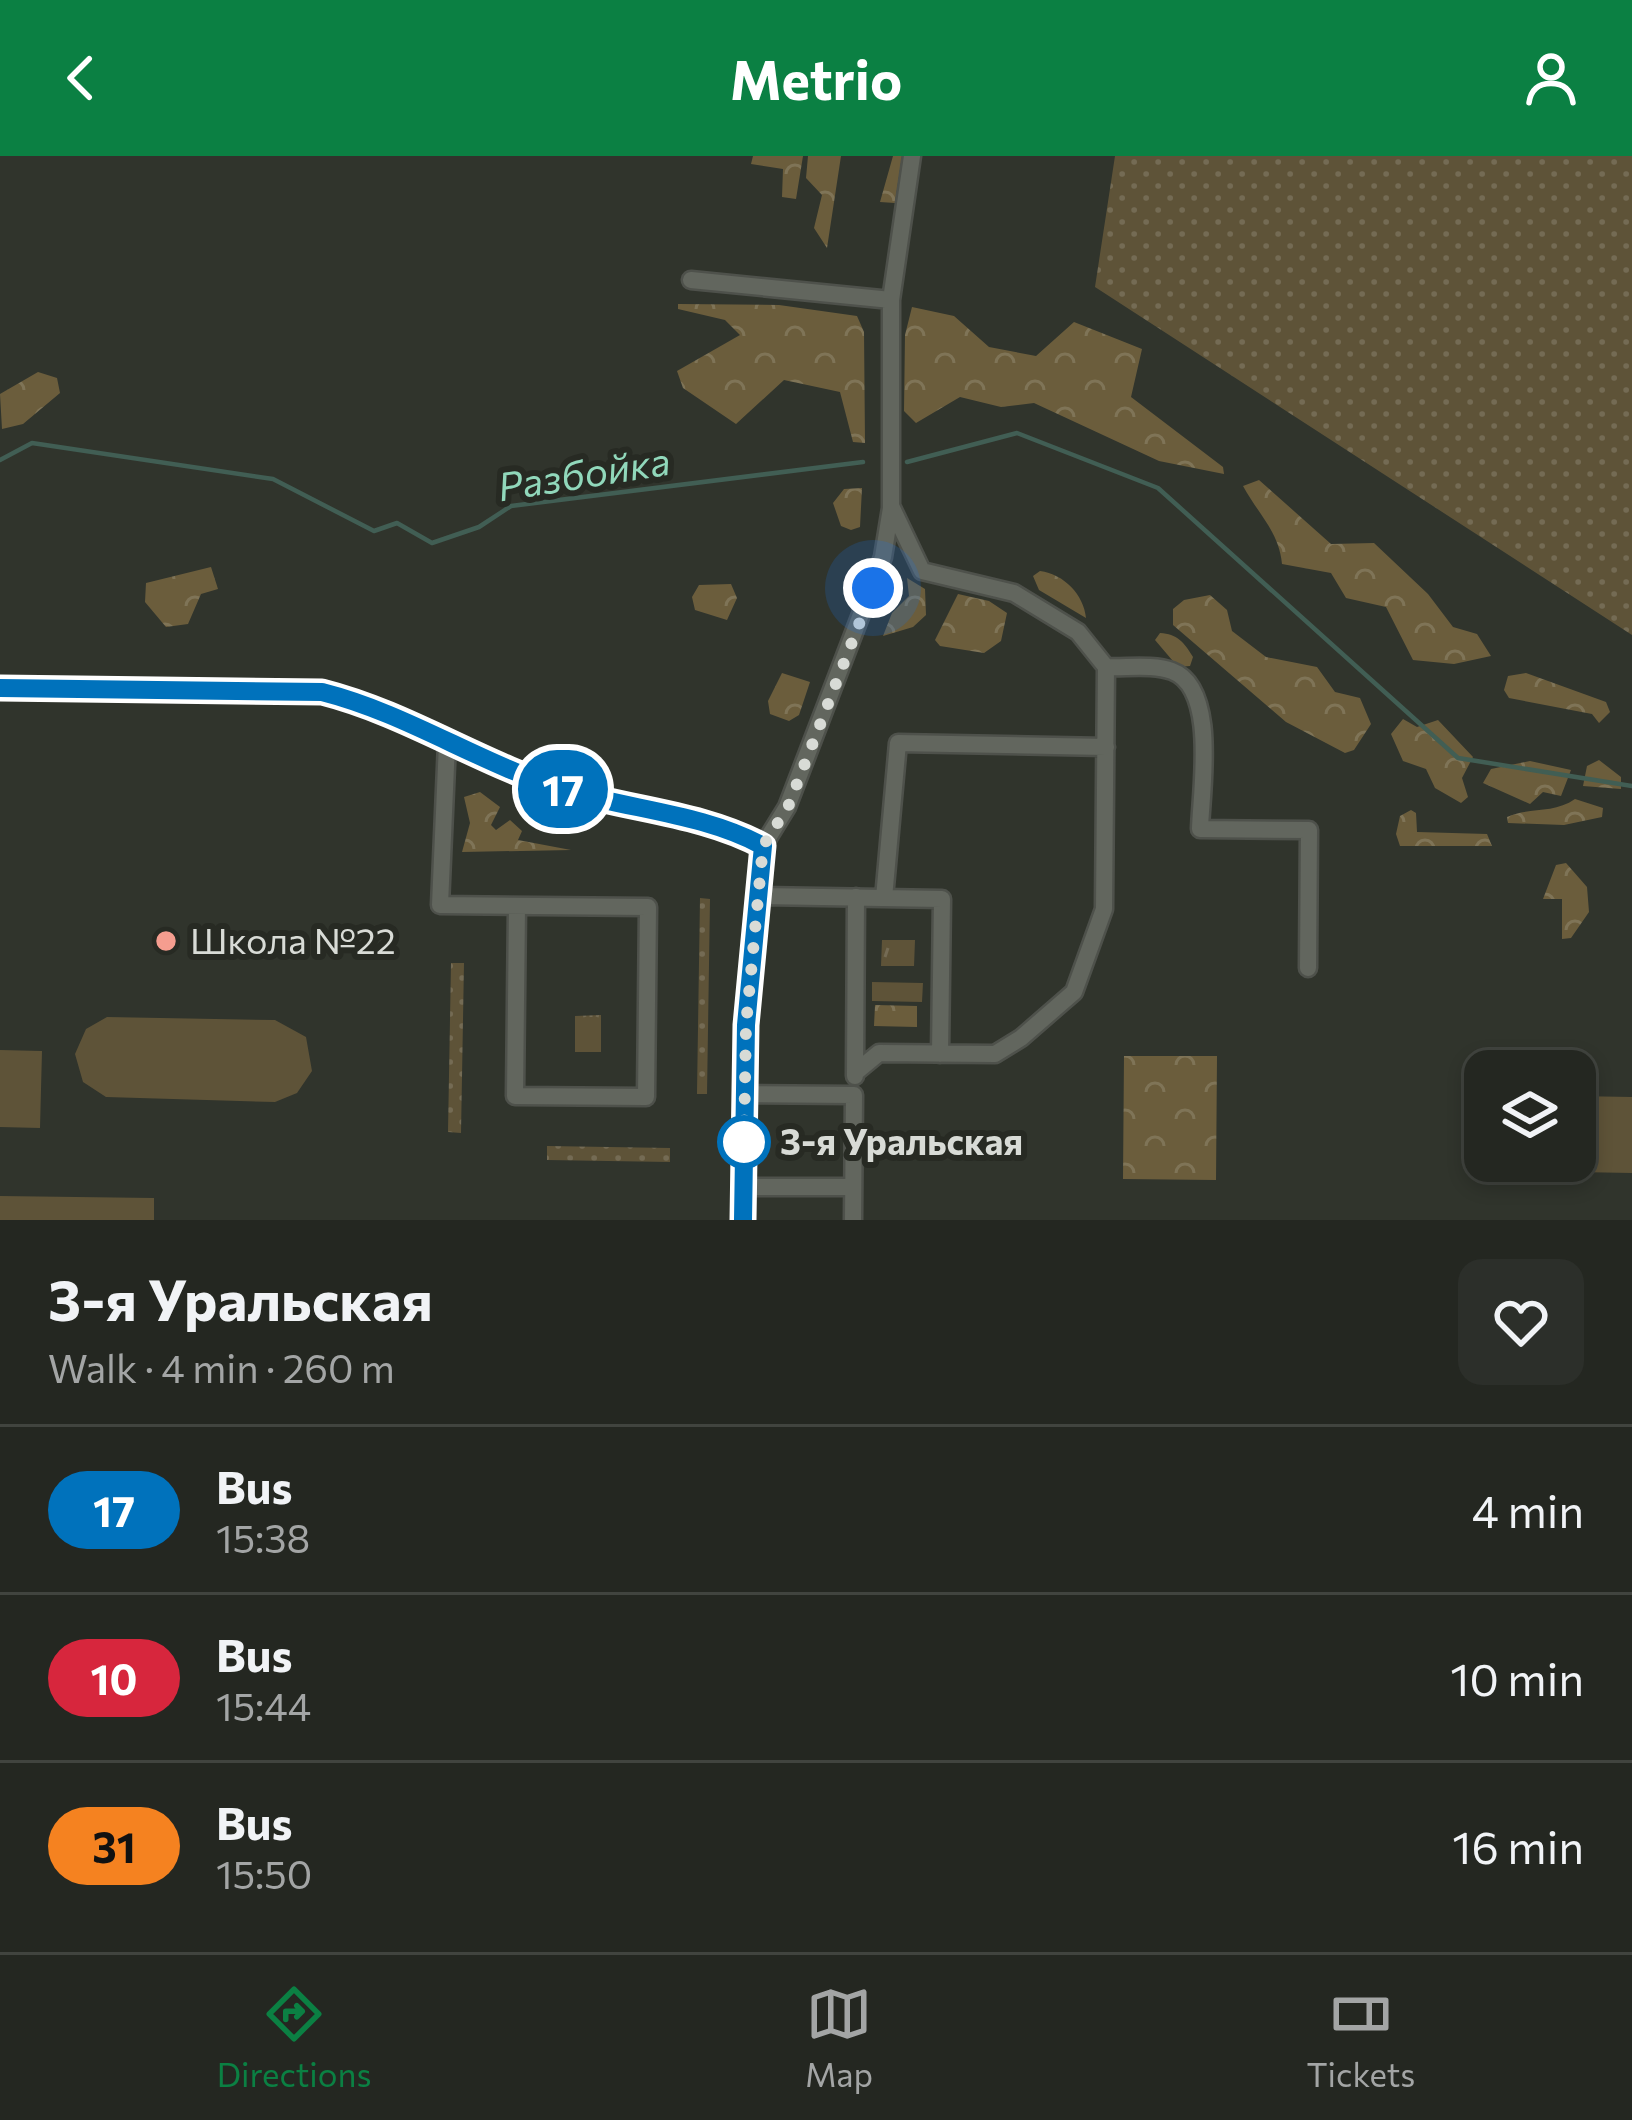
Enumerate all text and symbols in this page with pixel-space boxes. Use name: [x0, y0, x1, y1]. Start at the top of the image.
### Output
icon: back: [48, 45, 114, 111]
text: Metrio: [730, 45, 902, 111]
icon: person: [1518, 45, 1584, 111]
water label: Разбойка: [494, 435, 673, 509]
your location: [843, 558, 903, 618]
line badge: 17: [509, 750, 617, 828]
text: 17: [542, 763, 584, 815]
place label: Школа №22: [190, 917, 396, 961]
marker: Школа №22: [153, 928, 179, 954]
map controls: [1464, 1050, 1596, 1182]
button: layers: [1464, 1050, 1596, 1182]
marker: 3-я Уральская: [719, 1117, 769, 1167]
place label: 3-я Уральская: [780, 1118, 1023, 1162]
button: heart: [1458, 1259, 1584, 1385]
text: 3-я Уральская: [48, 1263, 433, 1333]
text: Walk · 4 min · 260 m: [48, 1343, 395, 1391]
text: Bus: [216, 1458, 292, 1513]
text: 4 min: [1472, 1482, 1584, 1537]
text: 17: [93, 1484, 135, 1536]
text: 15:38: [216, 1513, 310, 1561]
text: Bus: [216, 1626, 292, 1681]
text: 10 min: [1450, 1650, 1584, 1705]
text: 10: [91, 1652, 137, 1704]
text: 15:44: [216, 1681, 311, 1729]
text: Bus: [216, 1794, 292, 1849]
text: 16 min: [1452, 1818, 1584, 1873]
text: 31: [92, 1820, 136, 1872]
text: 15:50: [216, 1849, 312, 1897]
tab: Directions: [217, 1981, 372, 2094]
tab: Map: [805, 1981, 873, 2094]
tab: Tickets: [1306, 1981, 1415, 2094]

